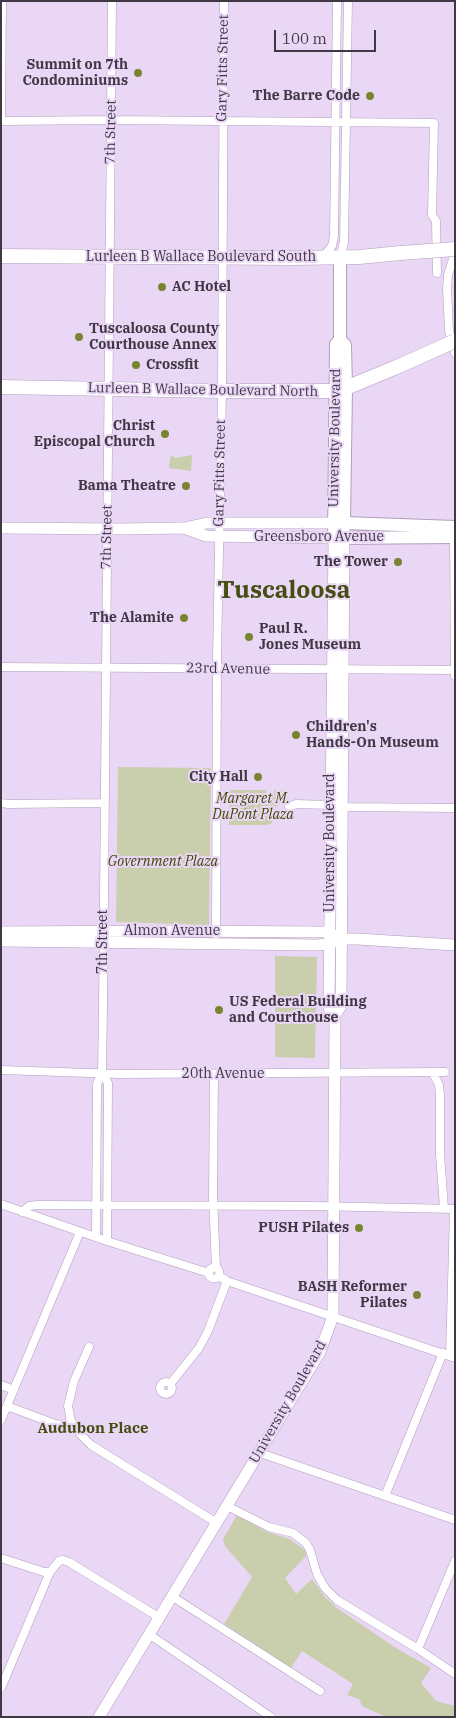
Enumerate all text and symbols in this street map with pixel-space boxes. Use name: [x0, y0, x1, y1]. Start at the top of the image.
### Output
street label: Gary Fitts Street: [214, 14, 232, 122]
scale bar: [276, 20, 378, 52]
text: 100 m: [282, 29, 327, 48]
place label: Summit on 7th Condominiums: [22, 57, 128, 90]
marker: Summit on 7th Condominiums: [132, 67, 144, 79]
place label: The Barre Code: [253, 88, 360, 104]
marker: The Barre Code: [364, 90, 376, 102]
street label: 7th Street: [102, 100, 120, 164]
street label: Lurleen B Wallace Boulevard South: [86, 249, 316, 265]
place label: AC Hotel: [172, 279, 231, 295]
marker: AC Hotel: [156, 281, 168, 293]
place label: Tuscaloosa County Courthouse Annex: [89, 321, 219, 354]
marker: Tuscaloosa County Courthouse Annex: [73, 331, 85, 343]
place label: Crossfit: [146, 357, 199, 373]
marker: Crossfit: [130, 359, 142, 371]
street label: University Boulevard: [325, 368, 345, 508]
street label: Lurleen B Wallace Boulevard North: [88, 380, 318, 400]
place label: Christ Episcopal Church: [34, 418, 155, 451]
street label: Gary Fitts Street: [211, 419, 229, 527]
marker: Christ Episcopal Church: [159, 428, 171, 440]
place label: Bama Theatre: [78, 478, 176, 494]
marker: Bama Theatre: [180, 480, 192, 492]
street label: 7th Street: [98, 505, 116, 569]
street label: Greensboro Avenue: [254, 529, 384, 545]
place label: The Tower: [314, 554, 388, 570]
marker: The Tower: [392, 556, 404, 568]
district label: Tuscaloosa: [218, 577, 350, 605]
place label: The Alamite: [90, 610, 174, 626]
marker: The Alamite: [178, 612, 190, 624]
place label: Paul R. Jones Museum: [259, 621, 361, 654]
marker: Paul R. Jones Museum: [243, 631, 255, 643]
street label: 23rd Avenue: [186, 660, 270, 678]
place label: Children's Hands-On Museum: [306, 719, 439, 752]
marker: Children's Hands-On Museum: [290, 729, 302, 741]
place label: City Hall: [189, 769, 248, 785]
marker: City Hall: [252, 771, 264, 783]
street label: University Boulevard: [322, 774, 338, 912]
park label: Margaret M. DuPont Plaza: [212, 791, 294, 824]
park label: Government Plaza: [108, 854, 218, 870]
street label: 7th Street: [95, 910, 111, 974]
street label: Almon Avenue: [124, 923, 220, 939]
place label: US Federal Building and Courthouse: [229, 994, 367, 1026]
marker: US Federal Building and Courthouse: [213, 1004, 225, 1016]
street label: 20th Avenue: [182, 1066, 264, 1082]
place label: PUSH Pilates: [258, 1220, 349, 1236]
marker: PUSH Pilates: [353, 1222, 365, 1234]
place label: BASH Reformer Pilates: [298, 1279, 407, 1311]
marker: BASH Reformer Pilates: [411, 1289, 423, 1301]
street label: University Boulevard: [246, 1338, 330, 1466]
district label: Audubon Place: [38, 1420, 148, 1438]

